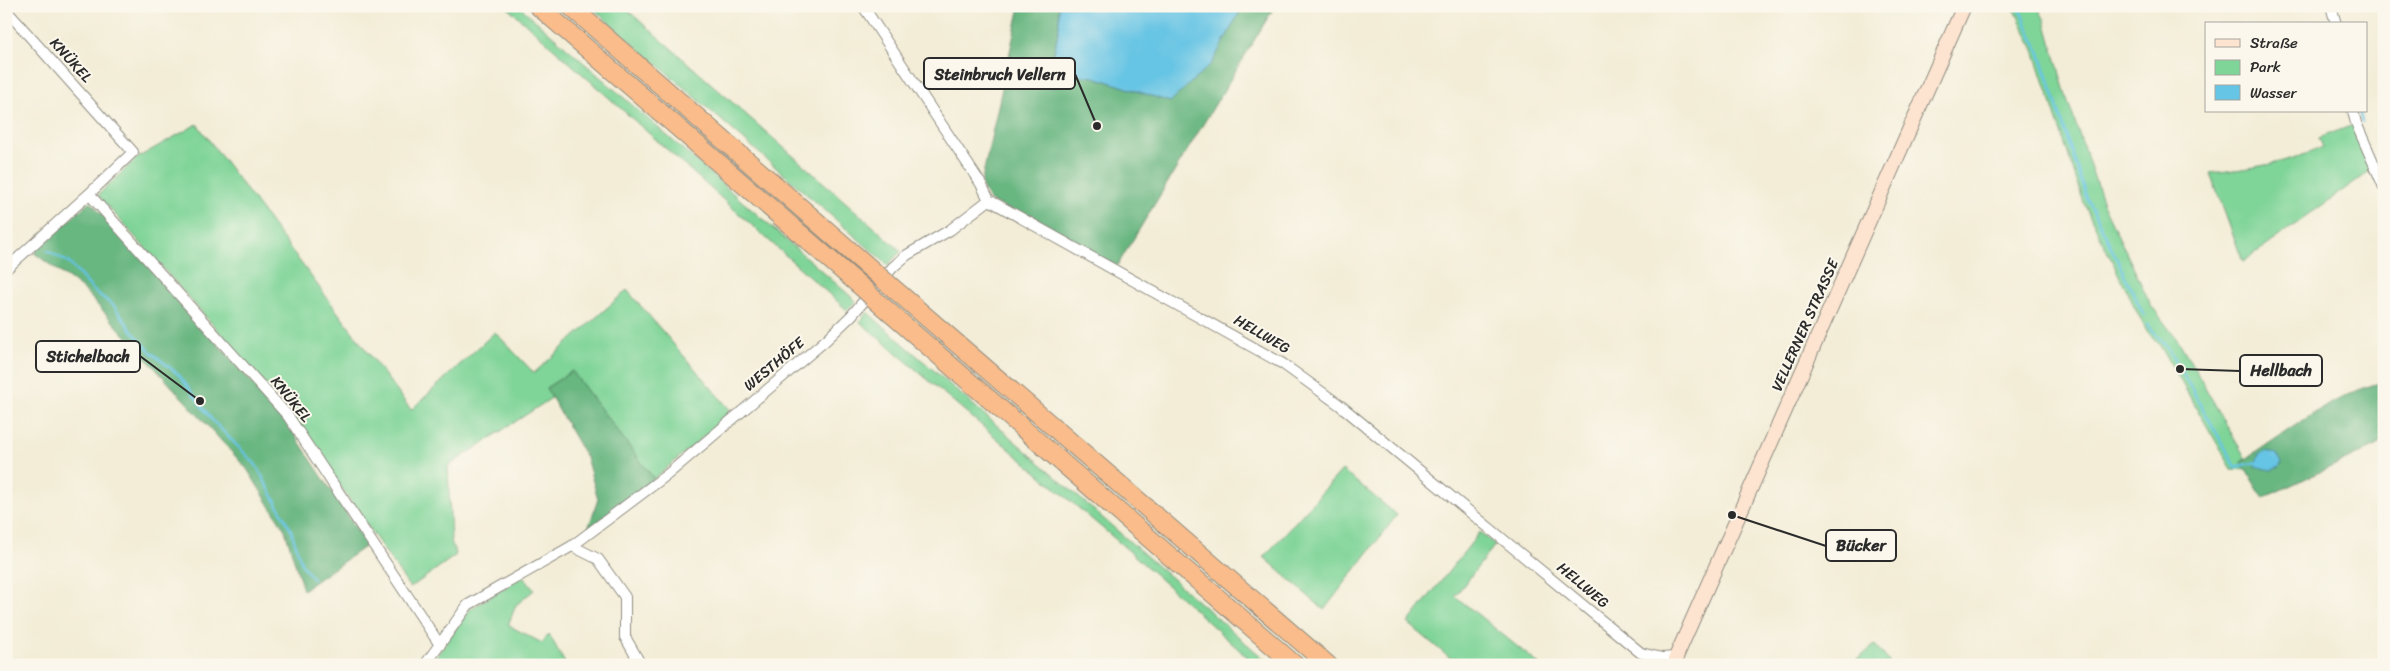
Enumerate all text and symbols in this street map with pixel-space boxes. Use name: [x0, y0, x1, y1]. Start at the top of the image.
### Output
legend: [2205, 22, 2368, 112]
text: Straße: [2250, 30, 2298, 56]
street label: KNÜKEL: [43, 31, 99, 89]
text: Park: [2250, 54, 2281, 80]
callout: Steinbruch Vellern: [924, 58, 1075, 89]
text: Steinbruch Vellern: [933, 60, 1066, 89]
text: Wasser: [2250, 80, 2298, 106]
street label: VELLERNER STRASSE: [1764, 253, 1847, 395]
street label: HELLWEG: [1229, 307, 1295, 361]
street label: WESTHÖFE: [737, 329, 812, 398]
callout: Stichelbach: [36, 341, 140, 372]
text: Stichelbach: [45, 342, 130, 371]
callout: Hellbach: [2240, 355, 2322, 386]
text: Hellbach: [2249, 356, 2312, 385]
street label: KNÜKEL: [264, 370, 318, 428]
callout: Bücker: [1826, 530, 1896, 561]
text: Bücker: [1836, 531, 1887, 560]
street label: HELLWEG: [1551, 555, 1615, 615]

